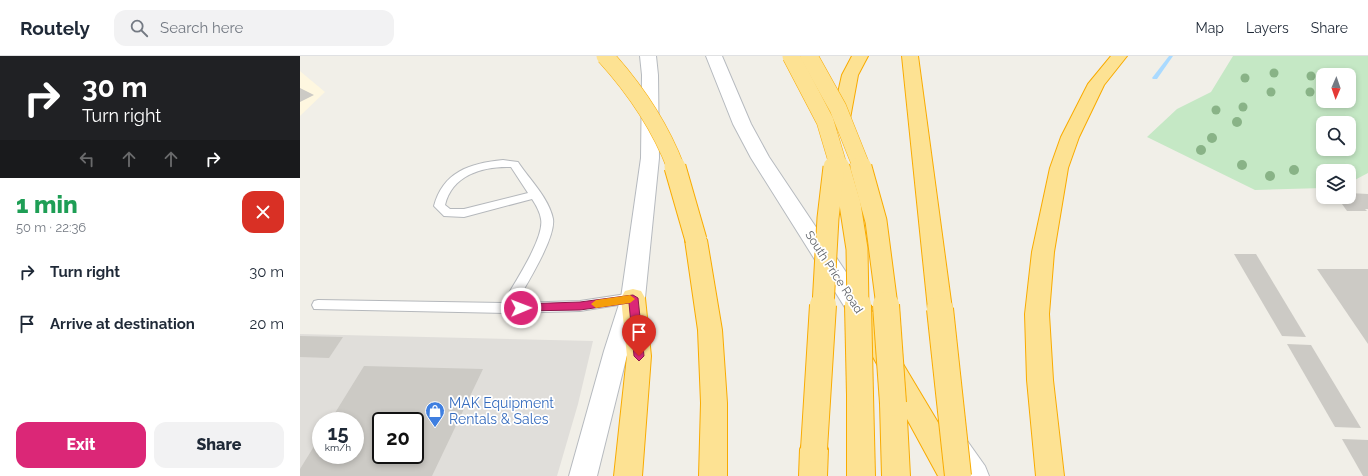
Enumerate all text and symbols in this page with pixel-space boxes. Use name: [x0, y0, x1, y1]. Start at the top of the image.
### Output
search box: [114, 10, 394, 46]
text: Routely: [20, 17, 90, 39]
icon: search: [128, 17, 150, 39]
text: Search here: [160, 19, 243, 37]
text: Map: [1196, 20, 1224, 36]
text: Layers: [1246, 20, 1289, 36]
text: Share: [1311, 20, 1348, 36]
north arrow: [1316, 68, 1356, 108]
map controls: [1316, 68, 1356, 204]
text: 30 m: [82, 71, 148, 104]
icon: right: [16, 72, 68, 124]
text: Turn right: [82, 105, 161, 126]
button: search: [1316, 116, 1356, 156]
icon: left: [76, 148, 98, 170]
icon: ahead: [118, 148, 140, 170]
icon: ahead: [160, 148, 182, 170]
icon: right: [202, 148, 224, 170]
button: layers: [1316, 164, 1356, 204]
text: 1 min: [16, 190, 78, 219]
button: close: [242, 191, 284, 233]
text: 50 m · 22:36: [16, 220, 86, 235]
street label: South Price Road: [802, 228, 866, 316]
icon: right: [16, 261, 38, 283]
text: Turn right: [50, 263, 120, 281]
text: 30 m: [249, 263, 284, 281]
position arrow: [500, 287, 542, 329]
icon: arrive: [16, 313, 38, 335]
text: Arrive at destination: [50, 315, 195, 333]
text: 20 m: [249, 315, 284, 333]
pin: [622, 315, 656, 356]
icon: arrive: [628, 321, 650, 343]
place label: MAK Equipment Rentals & Sales: [449, 395, 554, 427]
shop icon: MAK Equipment Rentals & Sales: [424, 400, 446, 428]
speed limit sign: 20: [372, 412, 424, 464]
text: 15: [328, 421, 348, 445]
button: Exit: [16, 422, 146, 468]
button: Share: [154, 422, 284, 468]
text: km/h: [325, 442, 351, 453]

